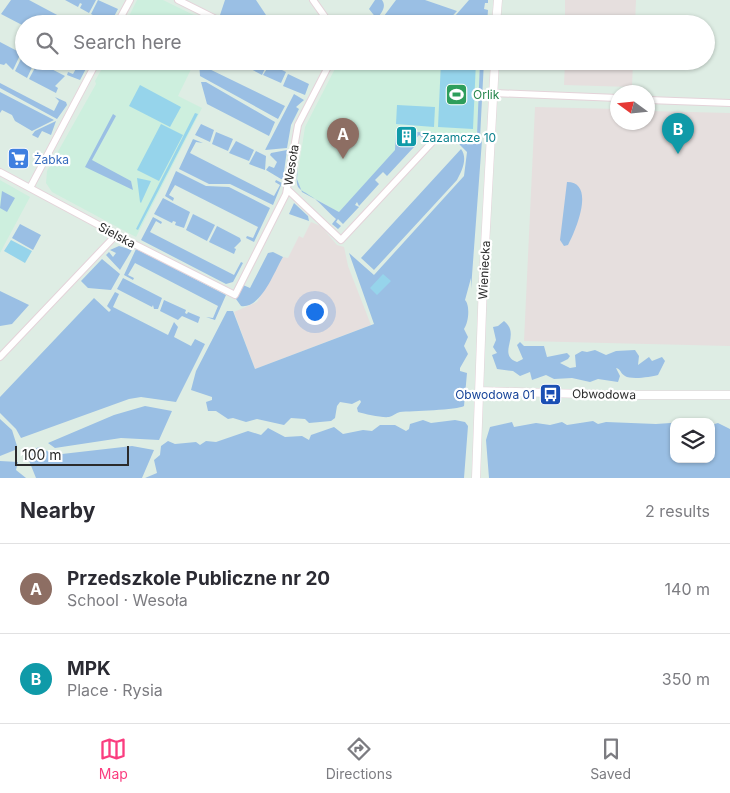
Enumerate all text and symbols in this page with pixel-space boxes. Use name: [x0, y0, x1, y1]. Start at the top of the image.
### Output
search box: [15, 15, 715, 70]
icon: search: [33, 29, 61, 57]
text: Search here: [73, 31, 182, 54]
sports icon: Orlik: [445, 82, 469, 106]
north arrow: [610, 85, 655, 130]
place label: Orlik: [473, 87, 500, 102]
pin: B: [662, 113, 694, 154]
pin: A: [327, 118, 359, 159]
building icon: Zazamcze 10: [394, 125, 418, 149]
place label: Zazamcze 10: [422, 130, 496, 145]
street label: Wesoła: [280, 143, 302, 187]
supermarket icon: Żabka: [6, 147, 30, 171]
place label: Żabka: [34, 152, 69, 167]
street label: Sielska: [96, 219, 138, 251]
street label: Wieniecka: [475, 240, 493, 300]
your location: [302, 299, 328, 325]
bus stop icon: Obwodowa 01: [539, 382, 563, 406]
street label: Obwodowa: [572, 386, 636, 402]
place label: Obwodowa 01: [455, 387, 535, 402]
map controls: [670, 418, 715, 463]
button: layers: [670, 418, 715, 463]
scale bar: [15, 443, 129, 466]
text: 100 m: [22, 446, 62, 463]
text: Nearby: [20, 498, 95, 523]
text: 2 results: [645, 501, 710, 521]
text: Przedszkole Publiczne nr 20: [67, 567, 330, 590]
text: A: [30, 579, 42, 599]
text: 140 m: [665, 579, 710, 599]
text: School · Wesoła: [67, 590, 188, 610]
text: MPK: [67, 657, 111, 680]
text: B: [31, 669, 41, 689]
text: 350 m: [662, 669, 710, 689]
text: Place · Rysia: [67, 680, 163, 700]
tab: Map: [99, 735, 128, 782]
tab: Directions: [326, 735, 392, 782]
tab: Saved: [590, 735, 631, 782]

